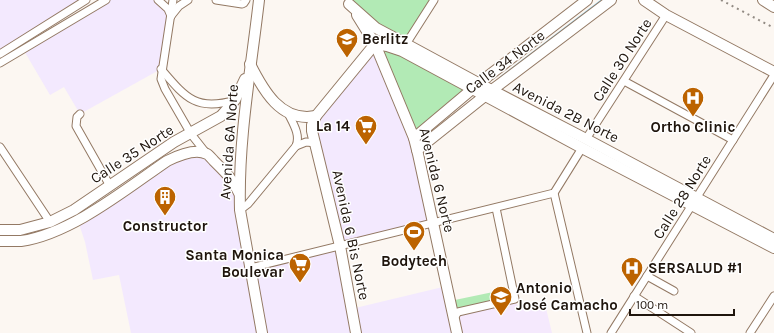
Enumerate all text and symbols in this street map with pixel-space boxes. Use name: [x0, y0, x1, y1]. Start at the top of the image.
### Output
street label: Calle 30 Norte: [588, 15, 656, 105]
school or university icon: Berlitz: [334, 26, 360, 59]
street label: Calle 34 Norte: [462, 26, 548, 98]
place label: Berlitz: [362, 30, 408, 48]
street label: Avenida 2B Norte: [510, 78, 622, 146]
street label: Avenida 6A Norte: [216, 84, 242, 200]
hospital icon: Ortho Clinic: [680, 85, 706, 118]
supermarket icon: La 14: [353, 113, 379, 146]
place label: La 14: [316, 117, 350, 135]
place label: Ortho Clinic: [651, 118, 735, 136]
street label: Calle 35 Norte: [87, 121, 177, 187]
street label: Avenida 6 Norte: [415, 126, 459, 234]
street label: Calle 28 Norte: [649, 152, 715, 242]
street label: Avenida 6 Bis Norte: [328, 168, 374, 302]
building icon: Constructor: [152, 184, 178, 217]
place label: Constructor: [123, 217, 207, 235]
sports icon: Bodytech: [401, 219, 427, 252]
place label: Santa Monica Boulevar: [185, 246, 284, 281]
supermarket icon: Santa Monica Boulevar: [287, 251, 313, 284]
place label: Bodytech: [381, 252, 447, 270]
hospital icon: SERSALUD #1: [619, 255, 645, 288]
place label: SERSALUD #1: [648, 259, 742, 277]
place label: Antonio José Camacho: [516, 279, 618, 314]
school or university icon: Antonio José Camacho: [488, 284, 514, 317]
scale bar: [630, 291, 734, 317]
text: 100 m: [636, 298, 668, 312]

